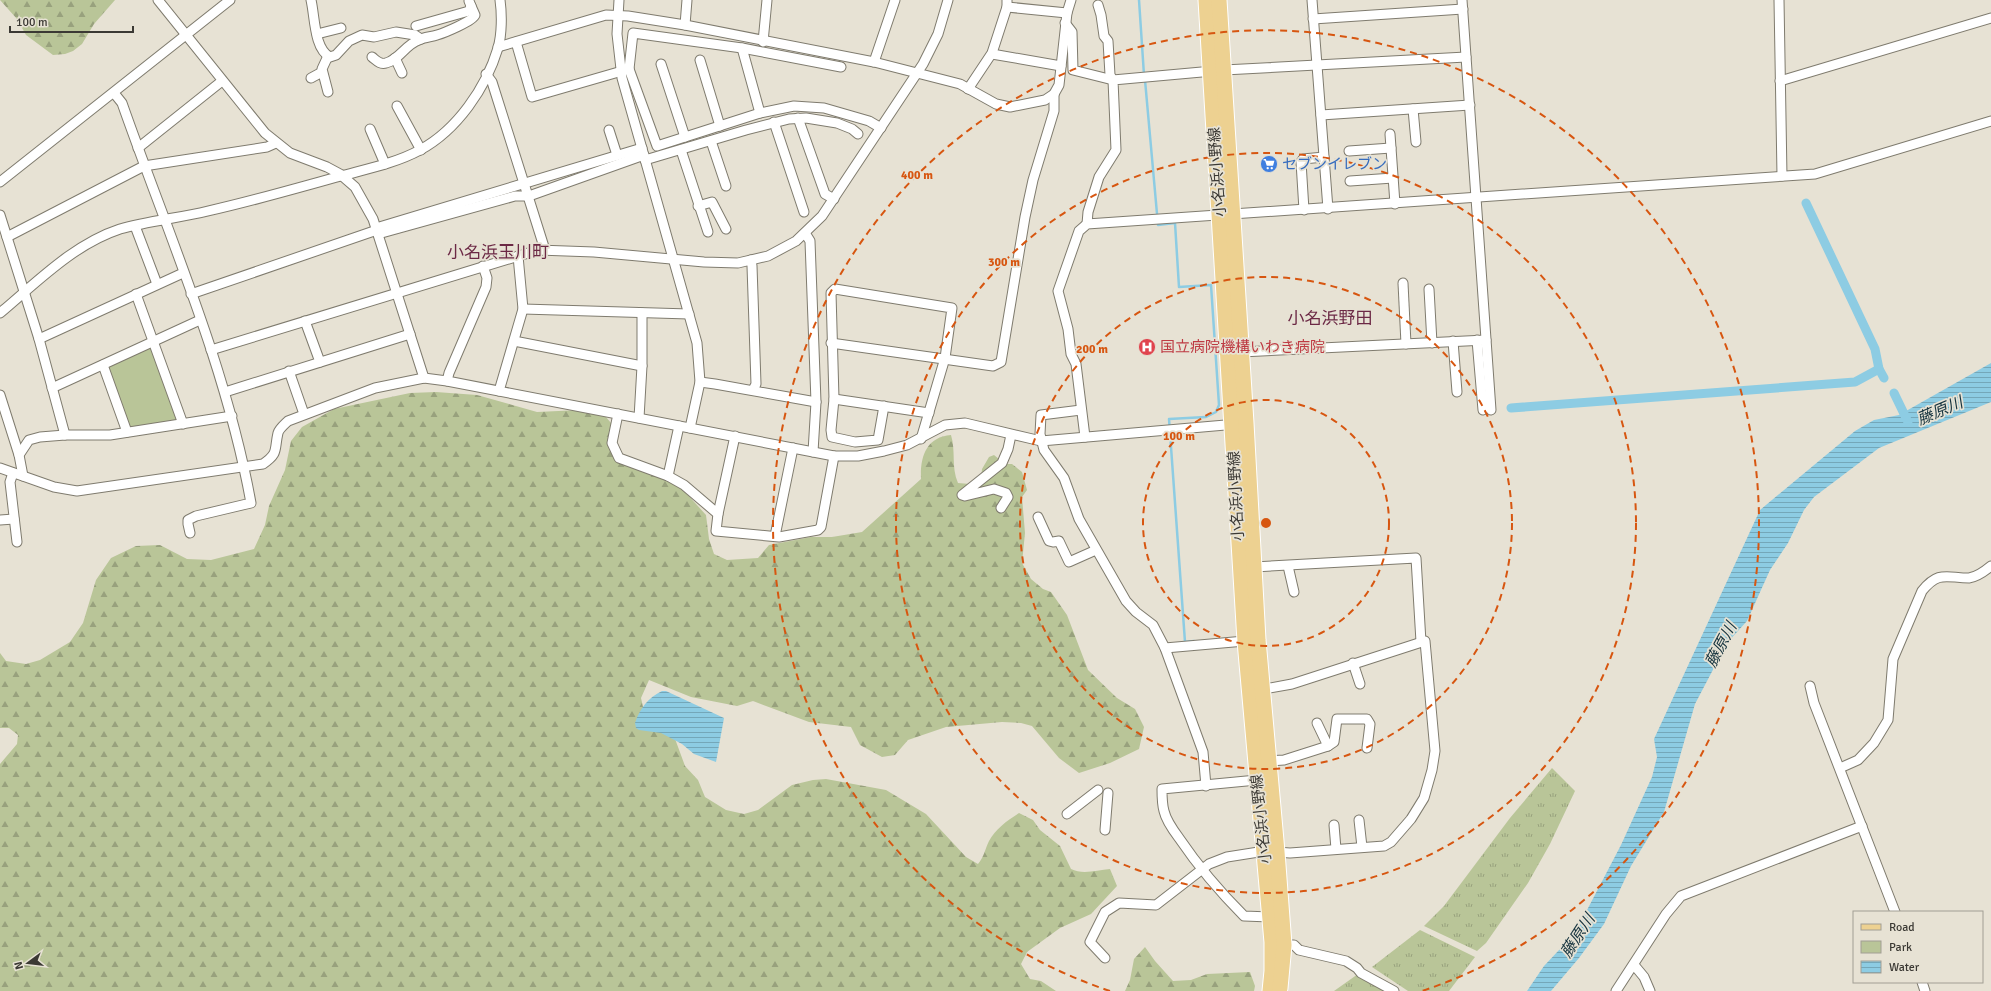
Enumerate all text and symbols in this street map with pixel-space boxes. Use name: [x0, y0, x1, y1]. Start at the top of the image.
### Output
scale bar: [10, 8, 133, 34]
text: 100 m: [16, 15, 48, 30]
street label: 小名浜小野線: [1205, 126, 1229, 218]
supermarket icon: セブンイレブン: [1259, 154, 1279, 174]
place label: セブンイレブン: [1282, 155, 1387, 173]
text: 400 m: [901, 168, 933, 183]
district label: 小名浜玉川町: [447, 242, 549, 263]
text: 300 m: [988, 255, 1020, 270]
district label: 小名浜野田: [1288, 308, 1373, 329]
hospital icon: 国立病院機構いわき病院: [1137, 337, 1157, 357]
place label: 国立病院機構いわき病院: [1160, 338, 1325, 356]
text: 200 m: [1076, 342, 1108, 357]
water label: 藤原川: [1914, 392, 1968, 430]
text: 100 m: [1163, 429, 1195, 444]
street label: 小名浜小野線: [1225, 451, 1247, 541]
centre of rings: [1259, 516, 1273, 530]
water label: 藤原川: [1701, 617, 1742, 671]
street label: 小名浜小野線: [1247, 773, 1275, 865]
water label: 藤原川: [1557, 909, 1601, 962]
legend: [1853, 911, 1983, 983]
text: Road: [1889, 920, 1915, 935]
text: Park: [1889, 940, 1912, 955]
north arrow: [8, 943, 48, 983]
text: N: [12, 960, 26, 971]
text: Water: [1889, 960, 1920, 975]

